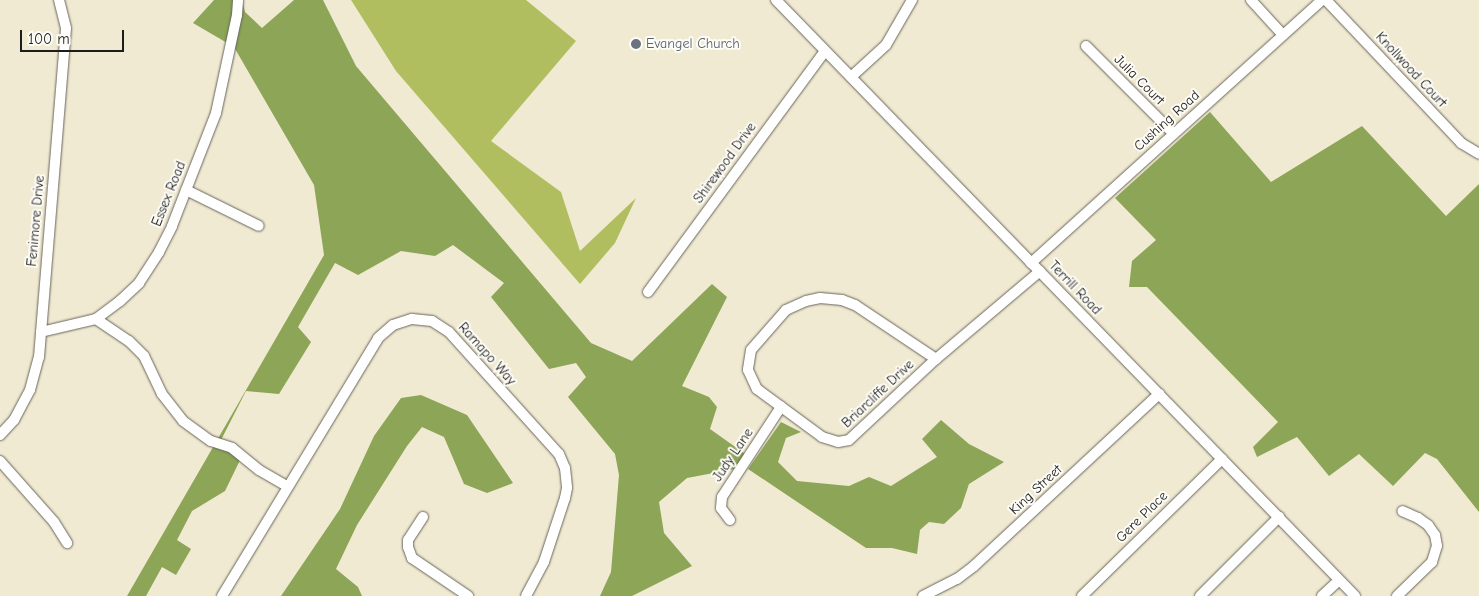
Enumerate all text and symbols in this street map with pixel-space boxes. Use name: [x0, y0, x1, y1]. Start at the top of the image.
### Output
scale bar: [22, 20, 126, 52]
street label: Knollwood Court: [1372, 29, 1450, 111]
text: 100 m: [28, 30, 70, 48]
place label: Evangel Church: [646, 36, 740, 52]
marker: Evangel Church: [630, 38, 642, 50]
street label: Julia Court: [1110, 51, 1168, 109]
street label: Cushing Road: [1131, 87, 1203, 155]
street label: Shirewood Drive: [690, 119, 760, 207]
street label: Essex Road: [148, 159, 190, 229]
street label: Fenimore Drive: [24, 175, 48, 267]
street label: Terrill Road: [1045, 258, 1105, 318]
street label: Ramapo Way: [455, 319, 519, 389]
street label: Briarcliffe Drive: [839, 356, 917, 432]
street label: Judy Lane: [709, 425, 757, 485]
street label: King Street: [1006, 461, 1066, 519]
street label: Gere Place: [1113, 488, 1171, 546]

